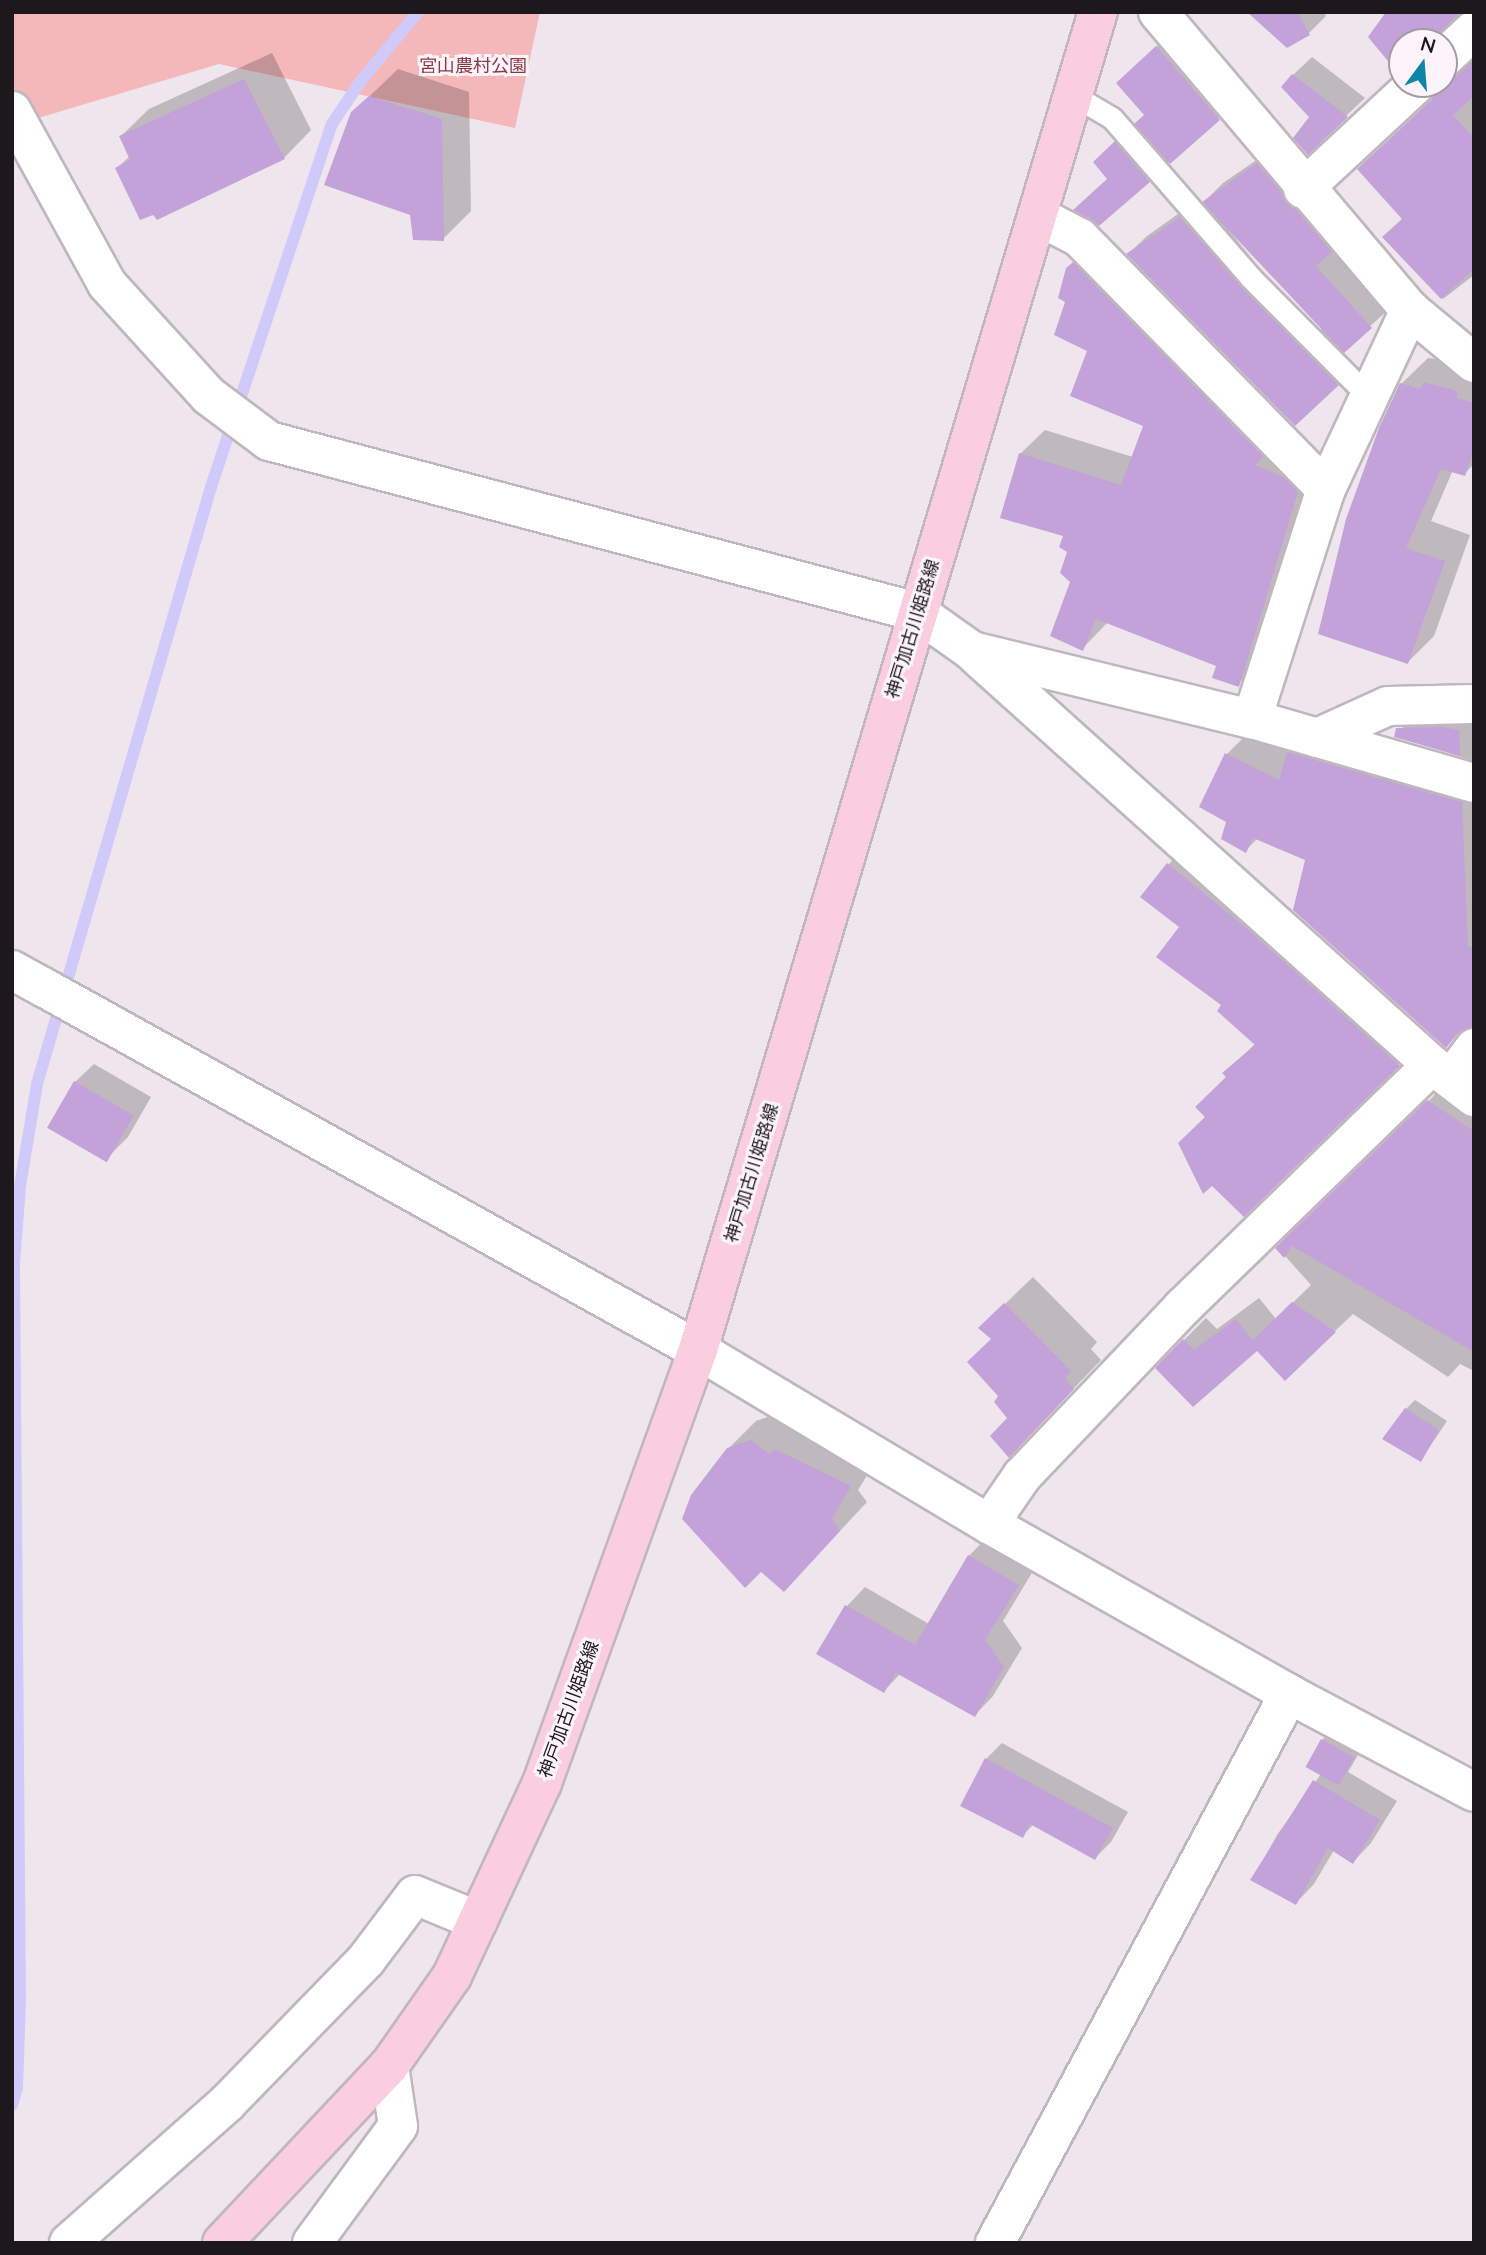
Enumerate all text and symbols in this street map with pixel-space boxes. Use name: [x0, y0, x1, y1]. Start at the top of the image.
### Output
north arrow: [1388, 28, 1458, 98]
text: N: [1418, 31, 1439, 57]
park label: 宮山農村公園: [419, 54, 527, 76]
street label: 神戸加古川姫路線: [881, 557, 943, 701]
street label: 神戸加古川姫路線: [720, 1101, 782, 1245]
street label: 神戸加古川姫路線: [533, 1638, 603, 1780]

